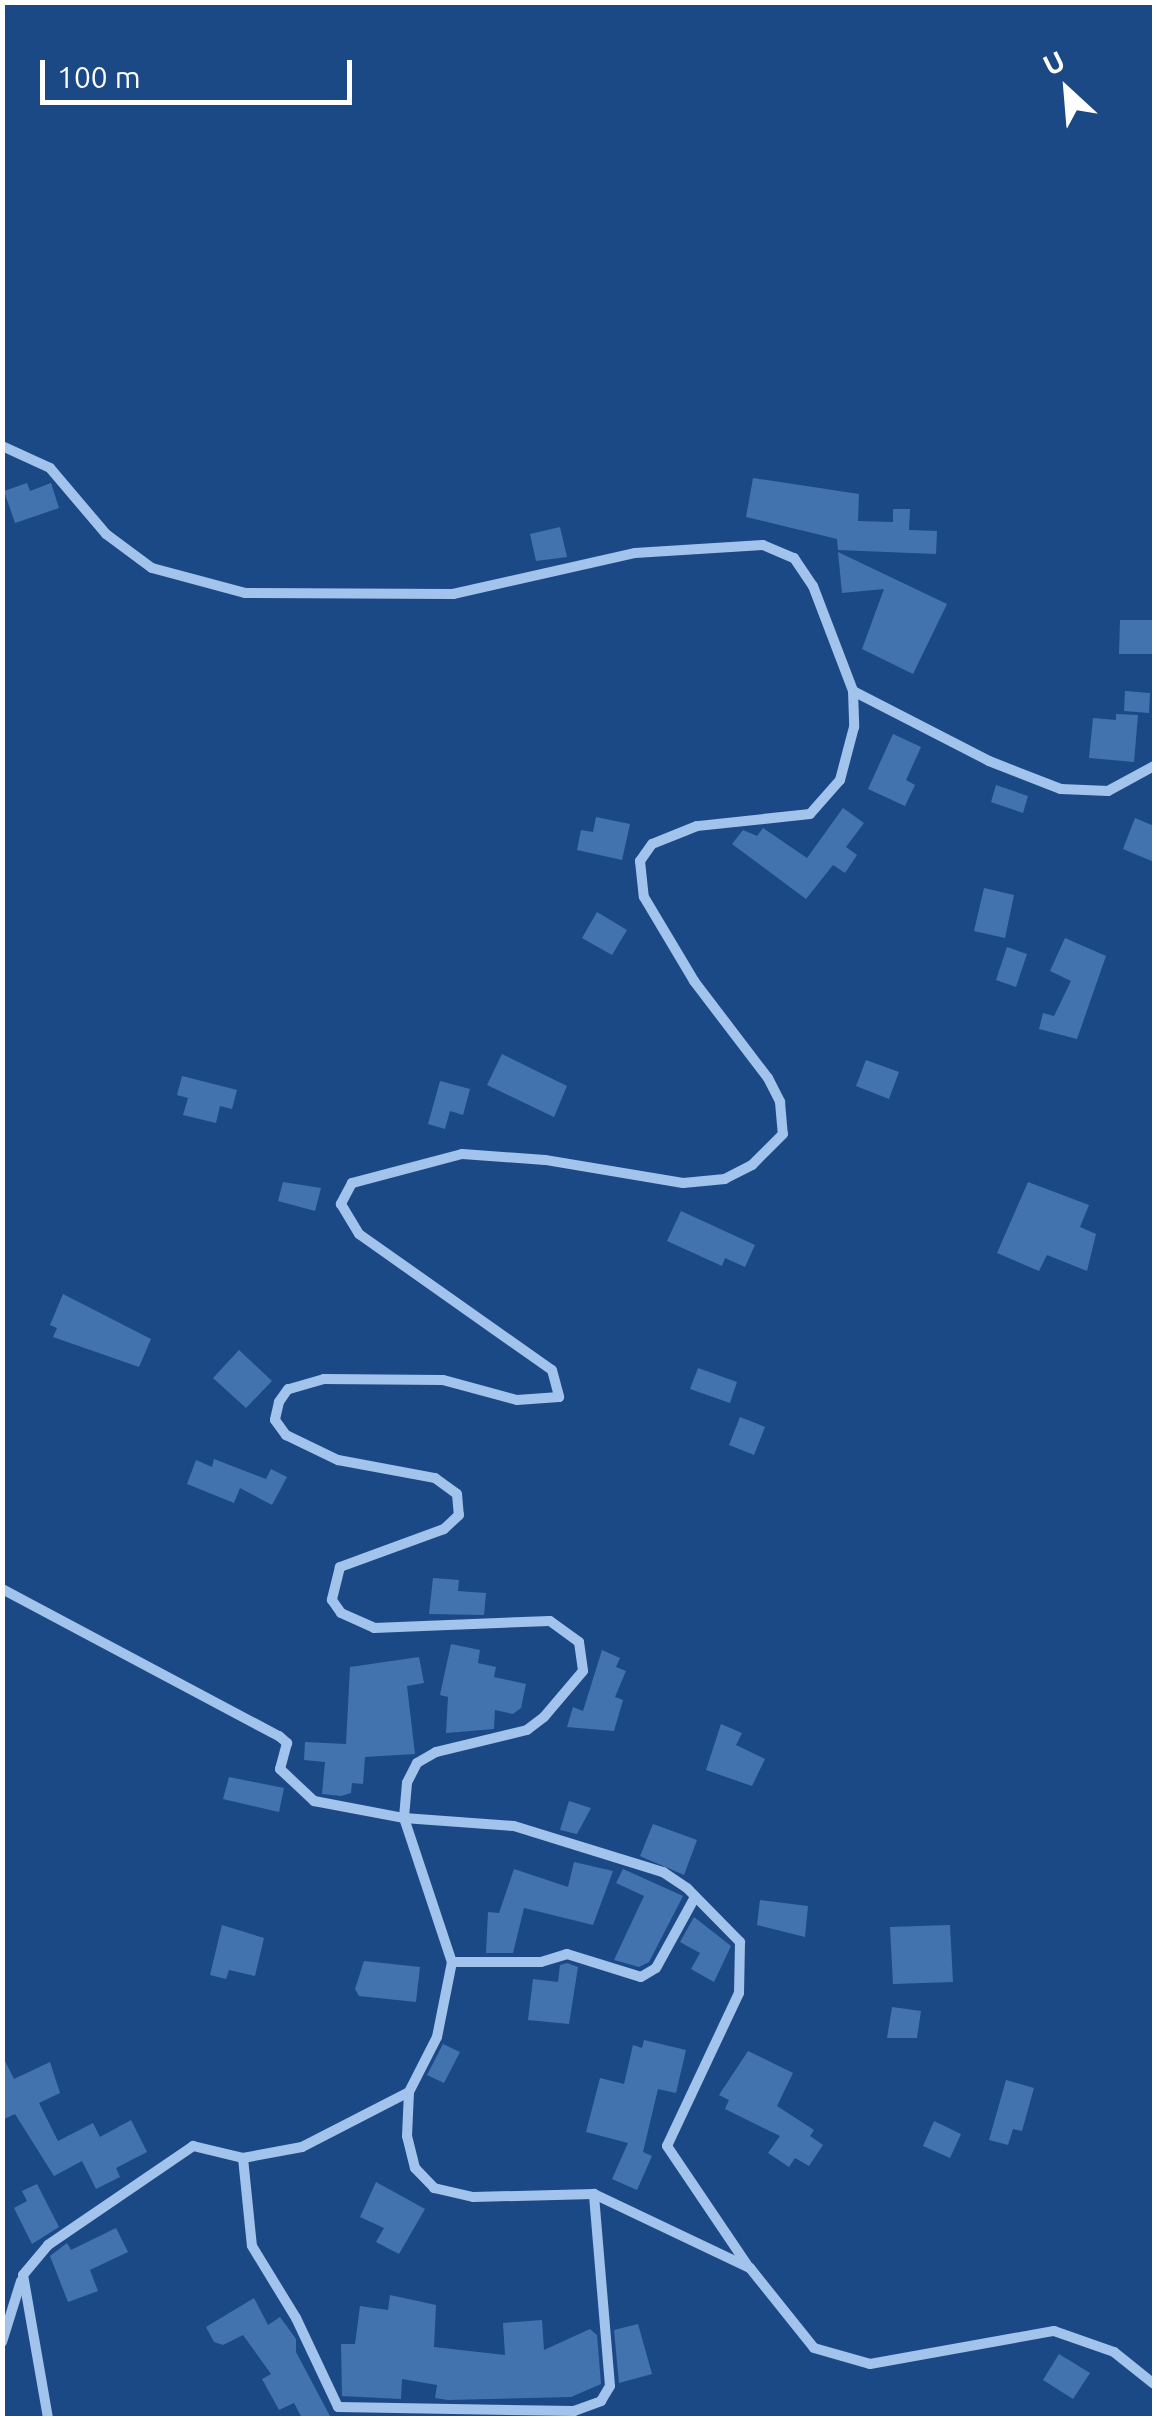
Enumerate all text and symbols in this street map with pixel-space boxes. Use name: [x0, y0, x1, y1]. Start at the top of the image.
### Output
scale bar: [45, 40, 358, 102]
north arrow: [1017, 40, 1117, 140]
text: U: [1038, 44, 1069, 81]
text: 100 m: [57, 60, 141, 94]

